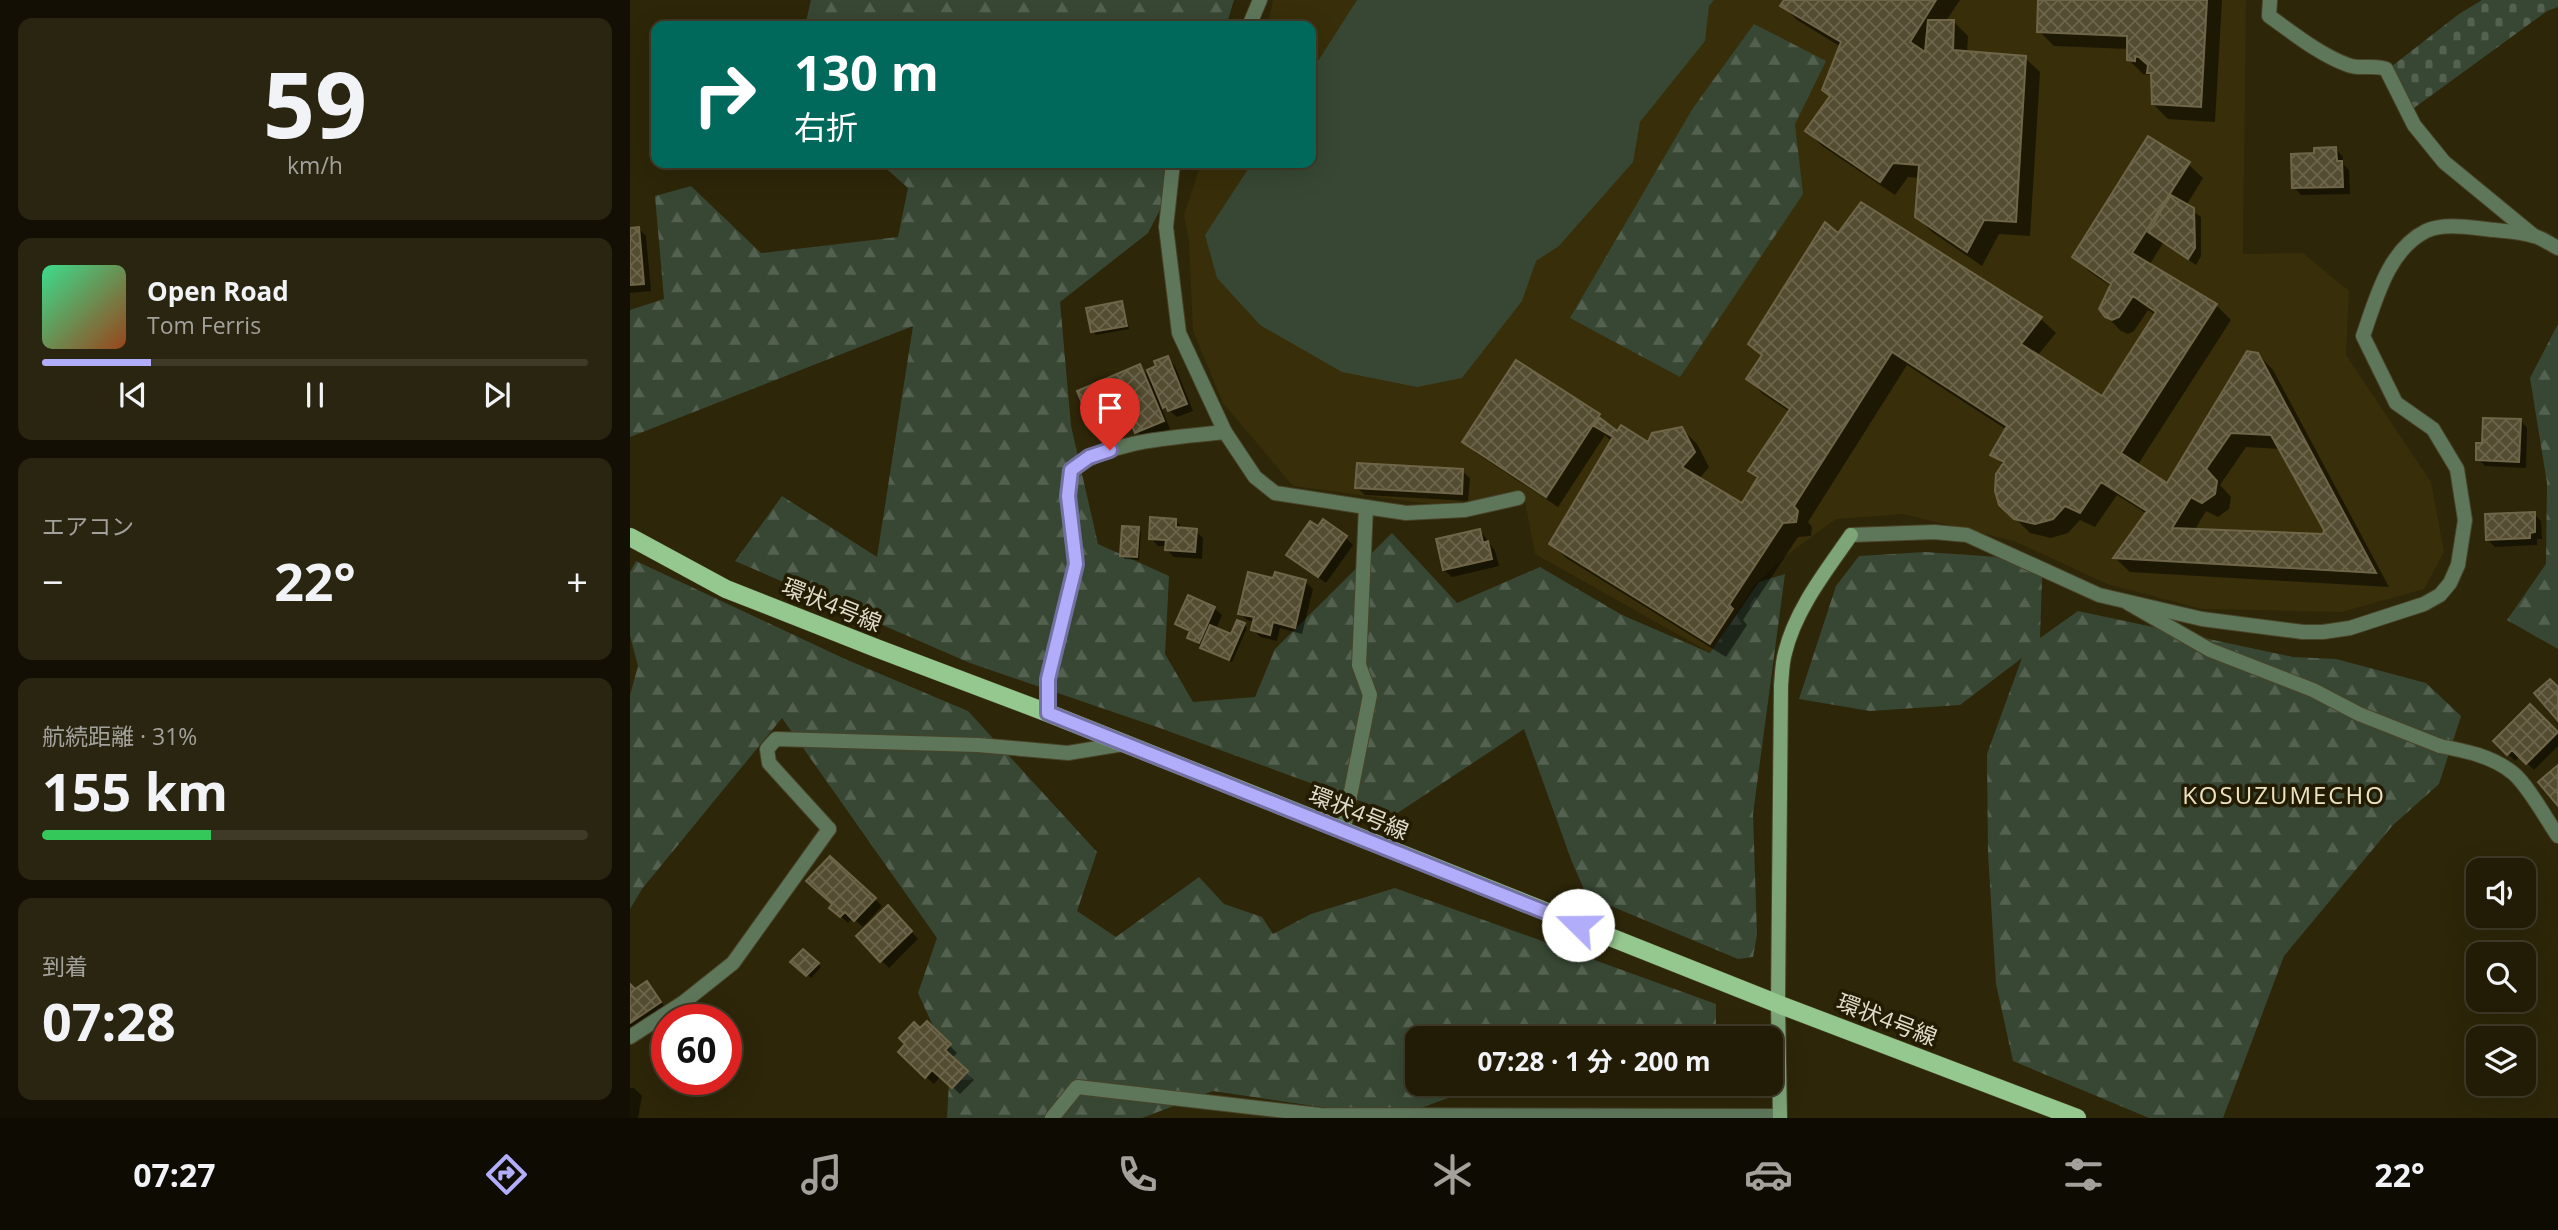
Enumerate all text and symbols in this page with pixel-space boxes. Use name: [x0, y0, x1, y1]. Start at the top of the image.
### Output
text: 130 m: [794, 39, 939, 105]
text: 59: [263, 41, 367, 165]
icon: right: [679, 49, 770, 140]
text: 右折: [794, 105, 858, 148]
text: km/h: [287, 149, 343, 181]
text: Open Road: [147, 273, 289, 309]
text: Tom Ferris: [147, 309, 261, 341]
icon: previous: [114, 376, 152, 414]
icon: pause: [296, 376, 334, 414]
icon: next: [478, 376, 516, 414]
pin: [1080, 378, 1140, 450]
icon: arrive: [1091, 389, 1129, 427]
text: エアコン: [42, 510, 134, 542]
text: 22°: [274, 545, 356, 616]
text: −: [42, 555, 64, 607]
text: +: [566, 555, 588, 607]
street label: 環状4号線: [777, 569, 887, 639]
text: 航続距離 · 31%: [42, 720, 197, 752]
text: 155 km: [42, 755, 228, 826]
street label: 環状4号線: [1304, 777, 1414, 847]
district label: KOSUZUMECHO: [2182, 778, 2386, 811]
map controls: [2466, 858, 2536, 1096]
button: sound: [2466, 858, 2536, 928]
position arrow: [1541, 888, 1615, 962]
button: search: [2466, 942, 2536, 1012]
text: 到着: [42, 950, 88, 982]
text: 07:28: [42, 985, 176, 1056]
street label: 環状4号線: [1832, 985, 1942, 1053]
speed limit sign: 60: [651, 1004, 742, 1095]
button: layers: [2466, 1026, 2536, 1096]
text: 07:28 · 1 分 · 200 m: [1477, 1043, 1711, 1079]
icon: directions: [482, 1150, 531, 1199]
icon: music: [797, 1150, 846, 1199]
icon: phone: [1113, 1150, 1162, 1199]
icon: climate: [1428, 1150, 1477, 1199]
icon: car: [1744, 1150, 1793, 1199]
icon: filters: [2059, 1150, 2108, 1199]
text: 07:27: [133, 1153, 216, 1196]
text: 22°: [2374, 1153, 2425, 1196]

